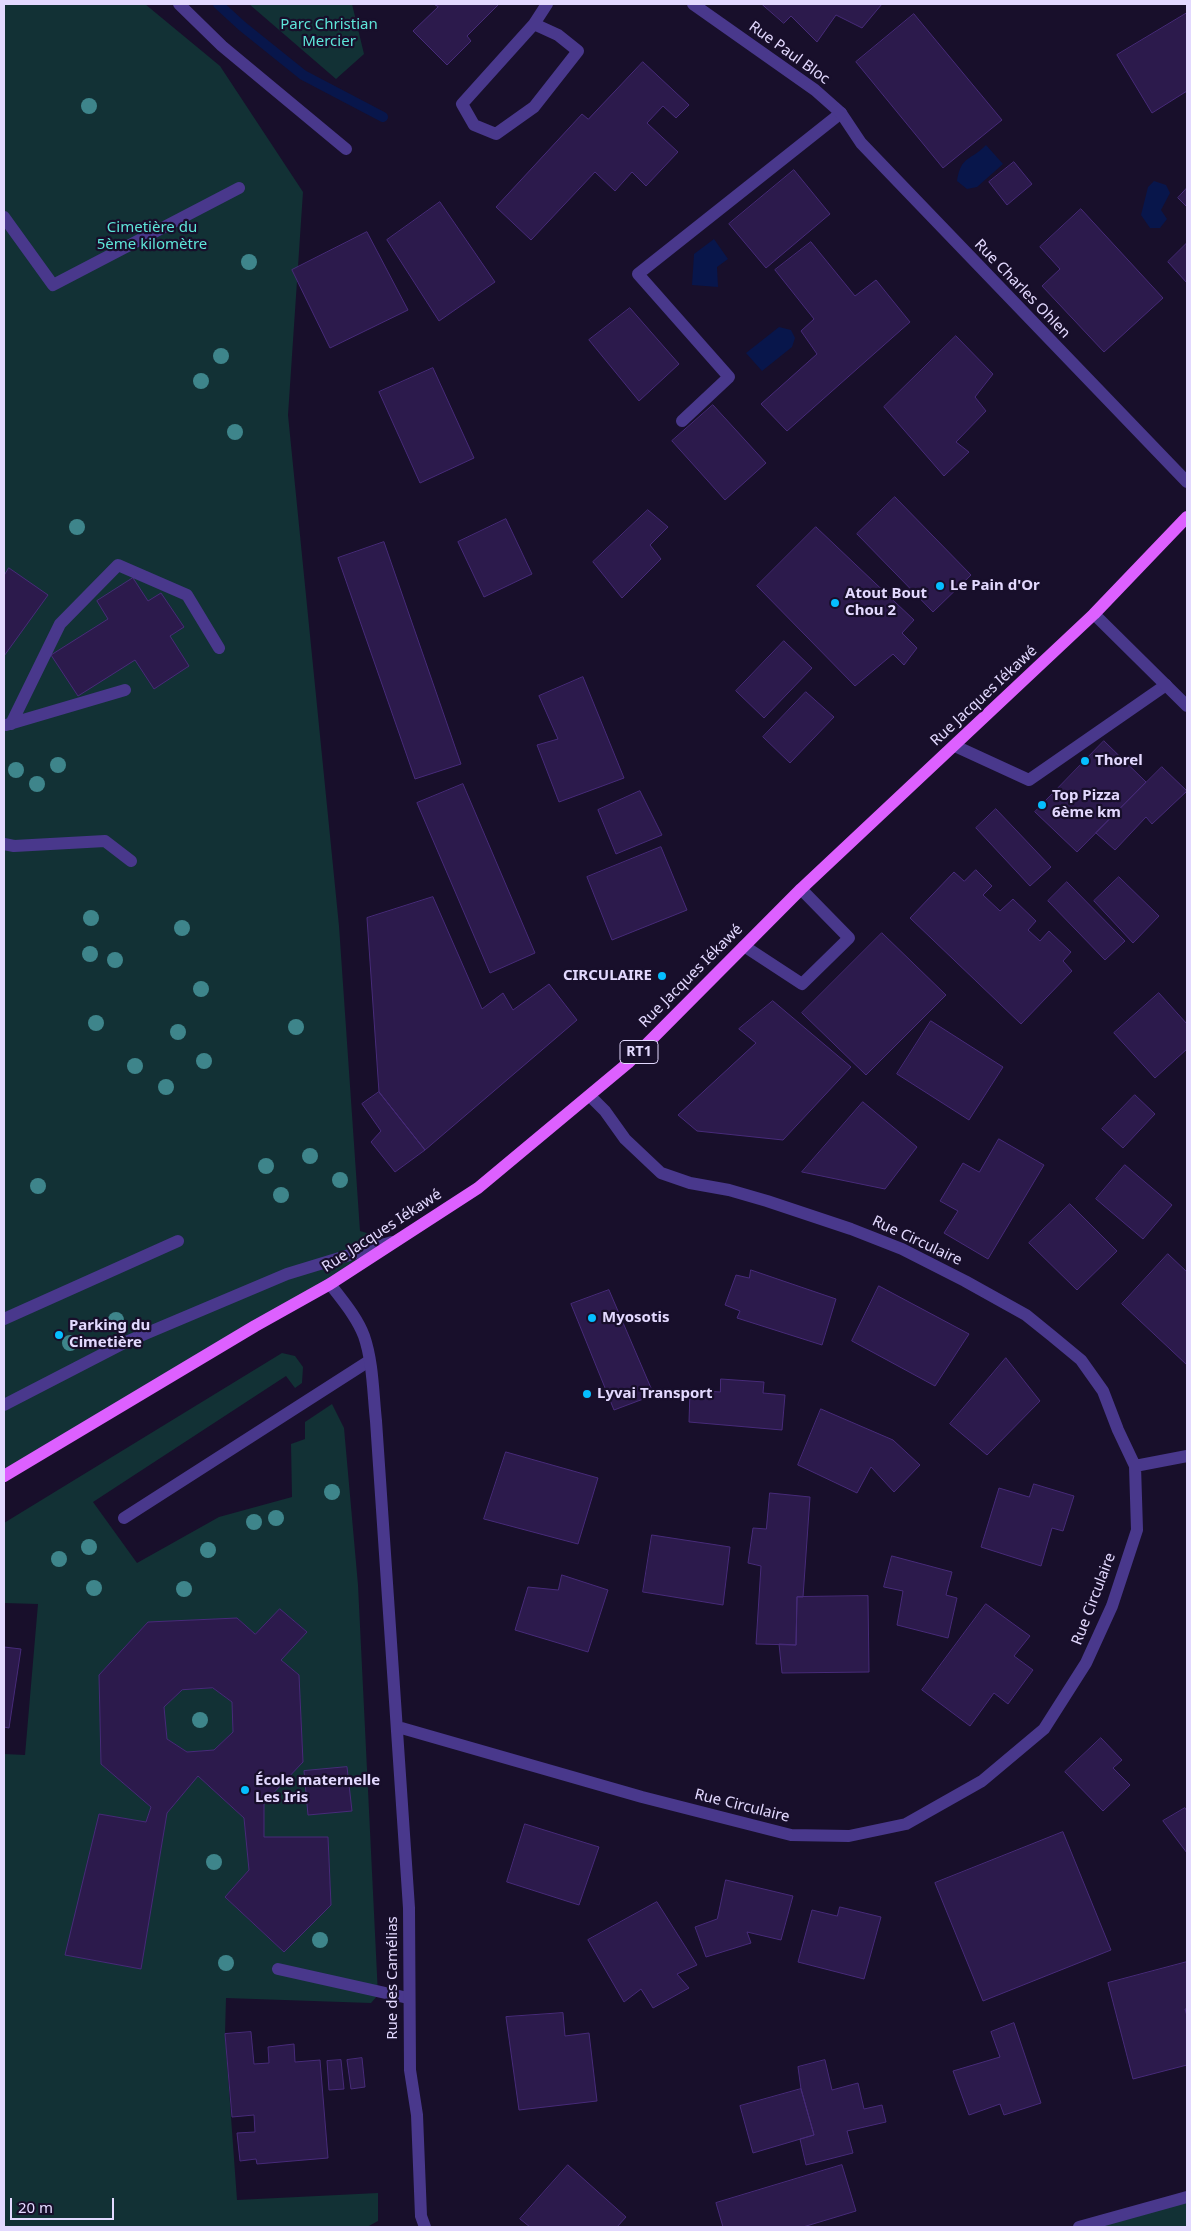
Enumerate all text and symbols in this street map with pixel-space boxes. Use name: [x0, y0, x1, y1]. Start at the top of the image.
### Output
park label: Parc Christian Mercier: [280, 16, 378, 51]
street label: Rue Paul Bloc: [745, 18, 833, 88]
park label: Cimetière du 5ème kilomètre: [97, 219, 207, 254]
street label: Rue Charles Ohlen: [970, 236, 1074, 342]
place label: Le Pain d'Or: [950, 577, 1040, 595]
marker: Le Pain d'Or: [934, 580, 946, 592]
place label: Atout Bout Chou 2: [845, 585, 927, 620]
marker: Atout Bout Chou 2: [829, 597, 841, 609]
street label: Rue Jacques Iékawé: [927, 642, 1041, 750]
place label: Thorel: [1095, 752, 1143, 770]
marker: Thorel: [1079, 755, 1091, 767]
place label: Top Pizza 6ème km: [1052, 787, 1121, 822]
marker: Top Pizza 6ème km: [1036, 799, 1048, 811]
street label: Rue Jacques Iékawé: [636, 921, 746, 1031]
place label: CIRCULAIRE: [563, 967, 652, 985]
marker: CIRCULAIRE: [656, 970, 668, 982]
road number: RT1: [620, 1040, 658, 1064]
street label: Rue Jacques Iékawé: [319, 1186, 445, 1276]
street label: Rue Circulaire: [869, 1212, 965, 1270]
place label: Myosotis: [602, 1309, 670, 1327]
marker: Myosotis: [586, 1312, 598, 1324]
place label: Parking du Cimetière: [69, 1317, 150, 1352]
marker: Parking du Cimetière: [53, 1329, 65, 1341]
place label: Lyvai Transport: [597, 1385, 713, 1403]
marker: Lyvai Transport: [581, 1388, 593, 1400]
street label: Rue Circulaire: [1068, 1550, 1120, 1648]
place label: École maternelle Les Iris: [255, 1772, 380, 1807]
marker: École maternelle Les Iris: [239, 1784, 251, 1796]
street label: Rue Circulaire: [693, 1786, 791, 1826]
street label: Rue des Camélias: [384, 1916, 402, 2040]
scale bar: [12, 2188, 116, 2220]
text: 20 m: [18, 2197, 53, 2217]

